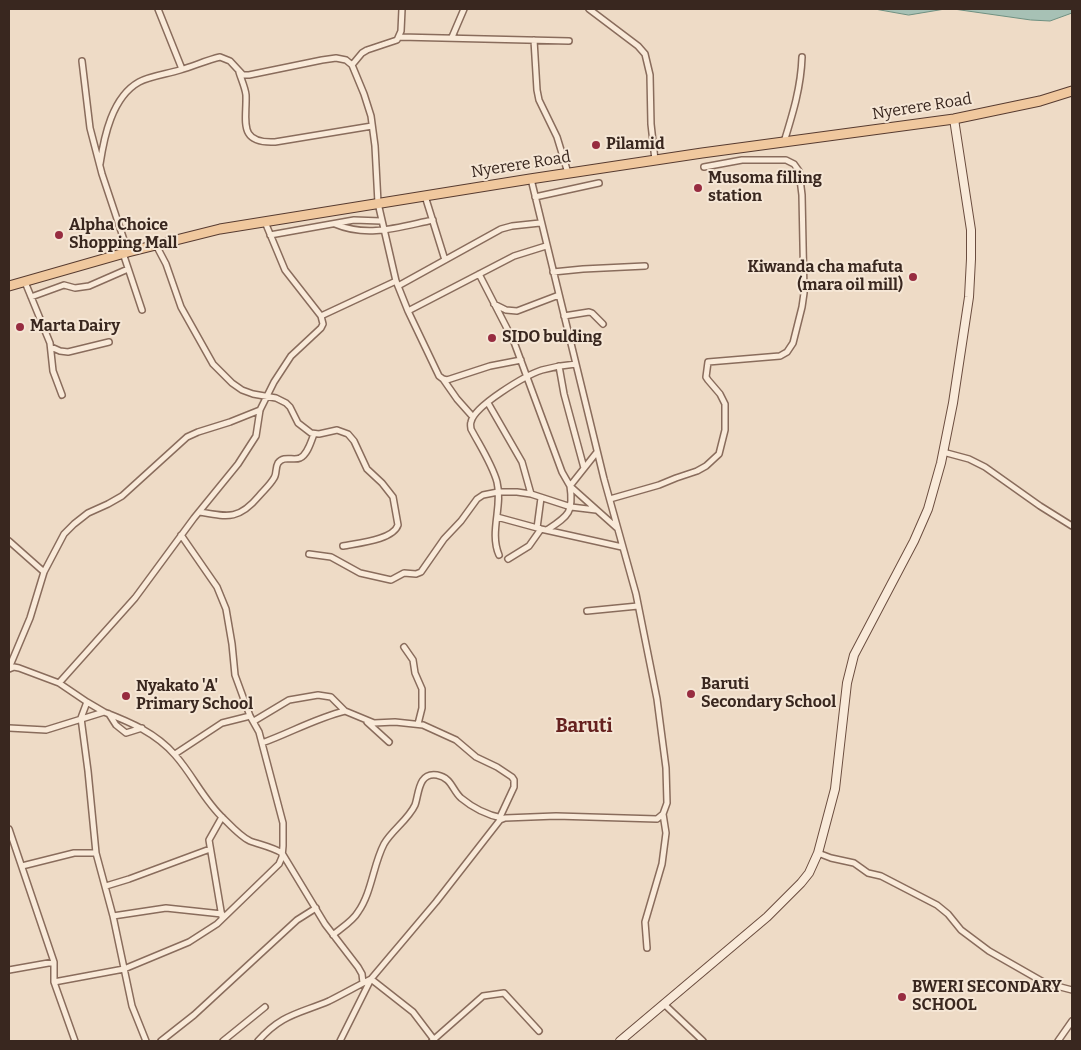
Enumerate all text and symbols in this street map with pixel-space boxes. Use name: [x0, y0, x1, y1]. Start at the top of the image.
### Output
street label: Nyerere Road: [871, 90, 973, 124]
place label: Pilamid: [606, 135, 665, 155]
marker: Pilamid: [590, 139, 602, 151]
street label: Nyerere Road: [470, 148, 572, 182]
place label: Musoma filling station: [708, 169, 822, 207]
marker: Musoma filling station: [692, 182, 704, 194]
place label: Alpha Choice Shopping Mall: [69, 216, 178, 254]
marker: Alpha Choice Shopping Mall: [53, 229, 65, 241]
place label: Kiwanda cha mafuta (mara oil mill): [747, 258, 903, 296]
marker: Kiwanda cha mafuta (mara oil mill): [907, 271, 919, 283]
place label: Marta Dairy: [30, 317, 120, 337]
marker: Marta Dairy: [14, 321, 26, 333]
place label: SIDO bulding: [502, 328, 602, 348]
marker: SIDO bulding: [486, 332, 498, 344]
place label: Baruti Secondary School: [701, 675, 836, 713]
place label: Nyakato 'A' Primary School: [136, 677, 253, 715]
marker: Baruti Secondary School: [685, 688, 697, 700]
marker: Nyakato 'A' Primary School: [120, 690, 132, 702]
district label: Baruti: [555, 716, 613, 738]
place label: BWERI SECONDARY SCHOOL: [912, 978, 1062, 1016]
marker: BWERI SECONDARY SCHOOL: [896, 991, 908, 1003]

